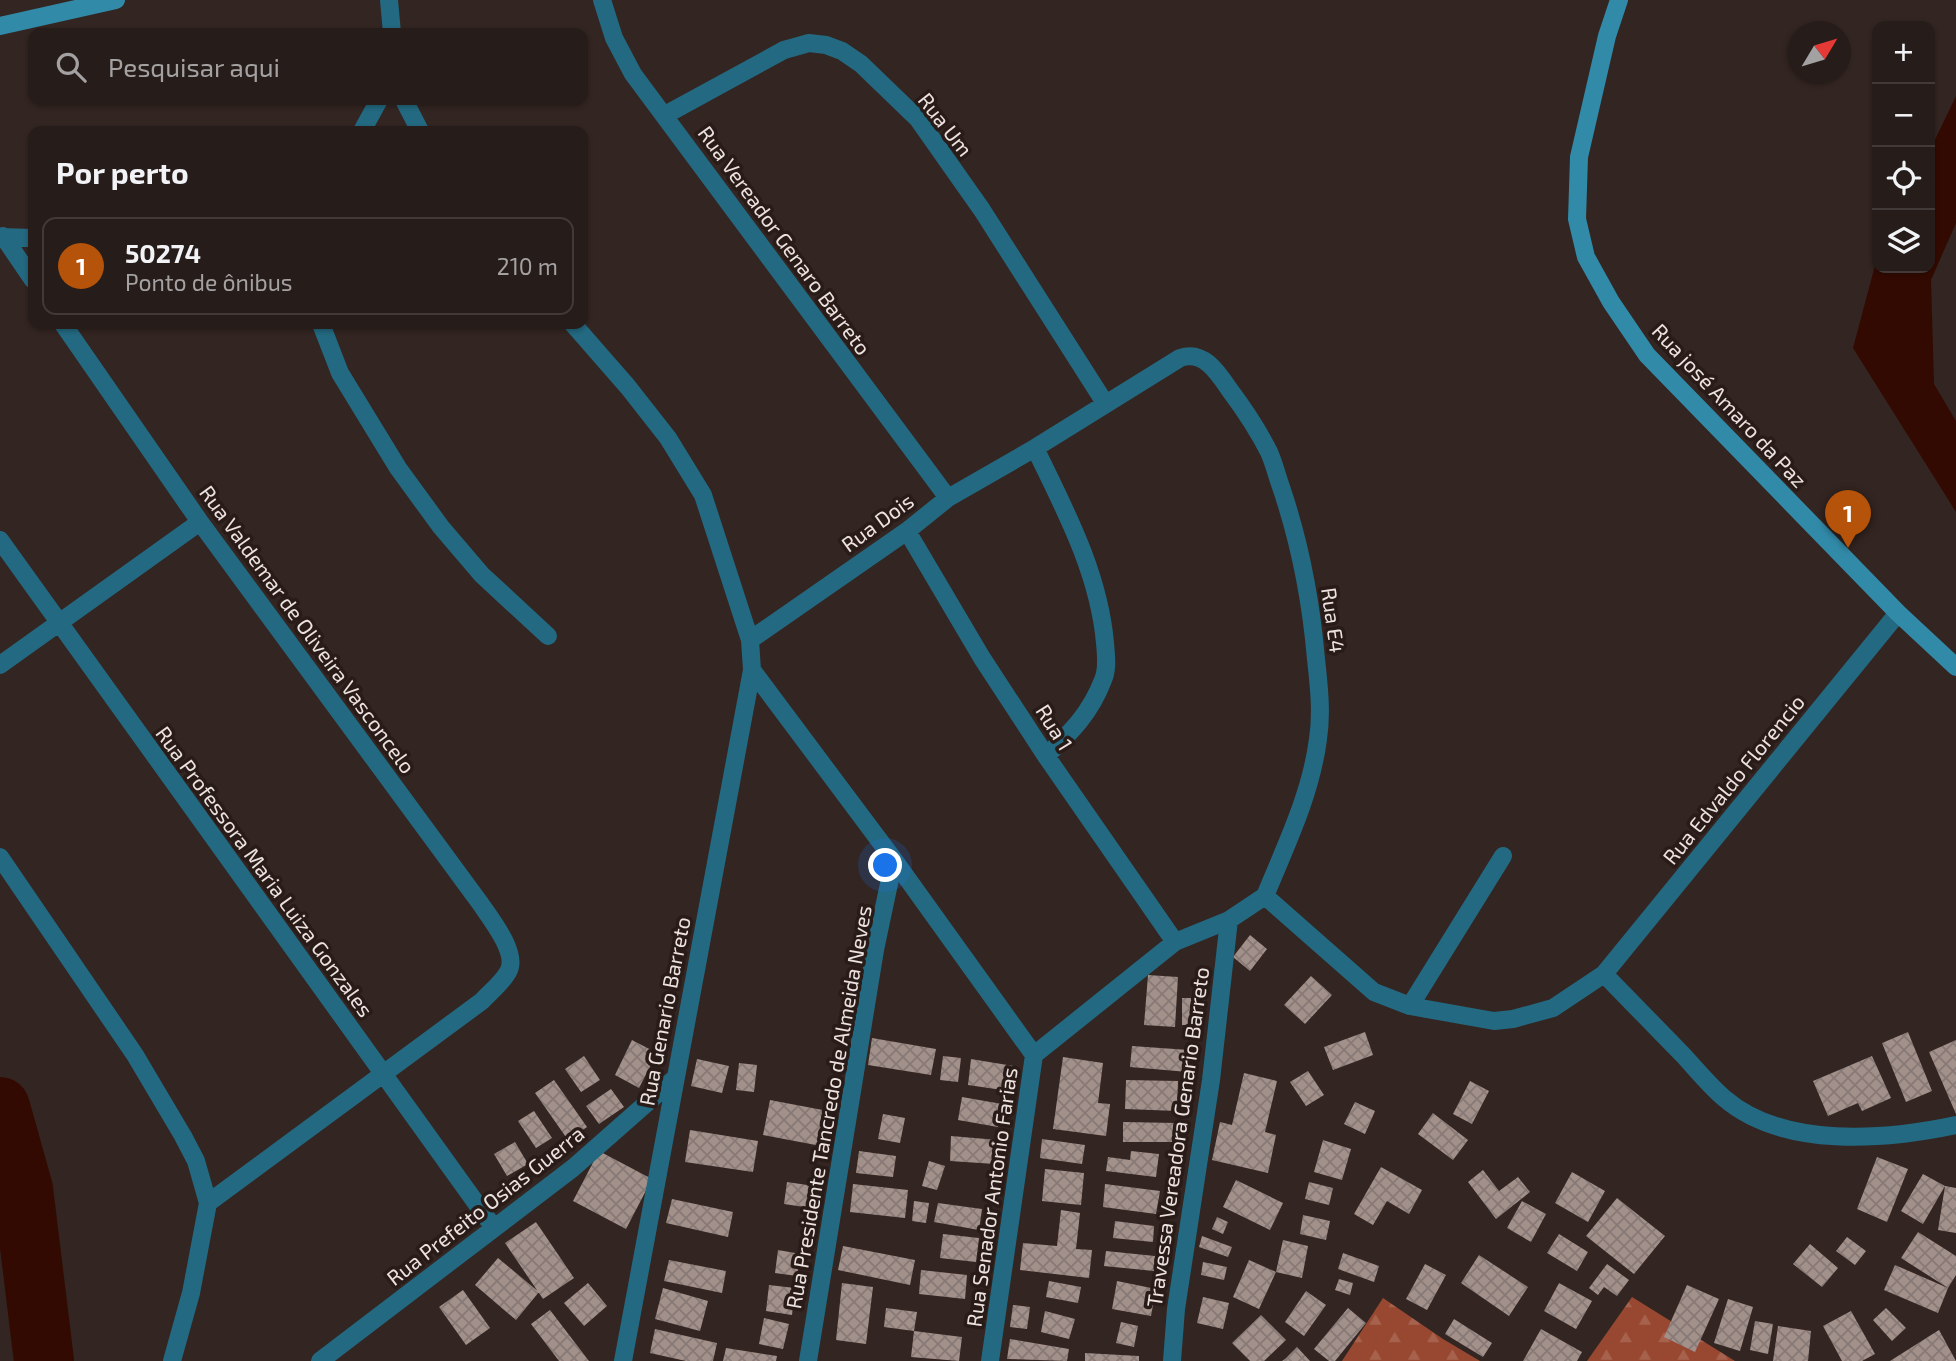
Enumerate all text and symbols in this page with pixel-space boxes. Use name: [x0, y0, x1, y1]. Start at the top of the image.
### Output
north arrow: [1788, 21, 1851, 84]
map controls: [1872, 21, 1935, 273]
button: +: [1872, 21, 1935, 84]
search box: [28, 28, 588, 105]
icon: search: [52, 48, 90, 86]
text: Pesquisar aqui: [108, 51, 280, 82]
button: −: [1872, 84, 1935, 147]
street label: Rua Um: [914, 87, 978, 161]
street label: Rua Vereador Genaro Barreto: [694, 121, 876, 359]
button: locate: [1872, 147, 1935, 210]
text: Por perto: [56, 154, 189, 190]
button: layers: [1872, 210, 1935, 273]
text: 50274: [125, 237, 201, 268]
text: 1: [76, 252, 86, 280]
text: 210 m: [497, 252, 558, 280]
text: Ponto de ônibus: [125, 268, 293, 296]
street label: Rua josé Amaro da Paz: [1647, 318, 1812, 493]
street label: Rua Valdemar de Oliveira Vasconcelo: [195, 480, 421, 778]
street label: Rua Dois: [836, 488, 918, 556]
pin: 1: [1825, 490, 1871, 548]
street label: Rua E4: [1317, 586, 1351, 654]
street label: Rua Edvaldo Florencio: [1657, 689, 1809, 869]
street label: Rua 1: [1031, 699, 1079, 755]
street label: Rua Professora Maria Luiza Gonzales: [151, 721, 379, 1021]
your location: [868, 848, 902, 882]
street label: Rua Presidente Tancredo de Almeida Neves: [780, 903, 876, 1311]
street label: Rua Genario Barreto: [633, 914, 695, 1108]
street label: Travessa Vereadora Genario Barreto: [1141, 965, 1213, 1309]
street label: Rua Senador Antonio Farias: [960, 1066, 1022, 1328]
street label: Rua Prefeito Osias Guerra: [381, 1120, 589, 1290]

